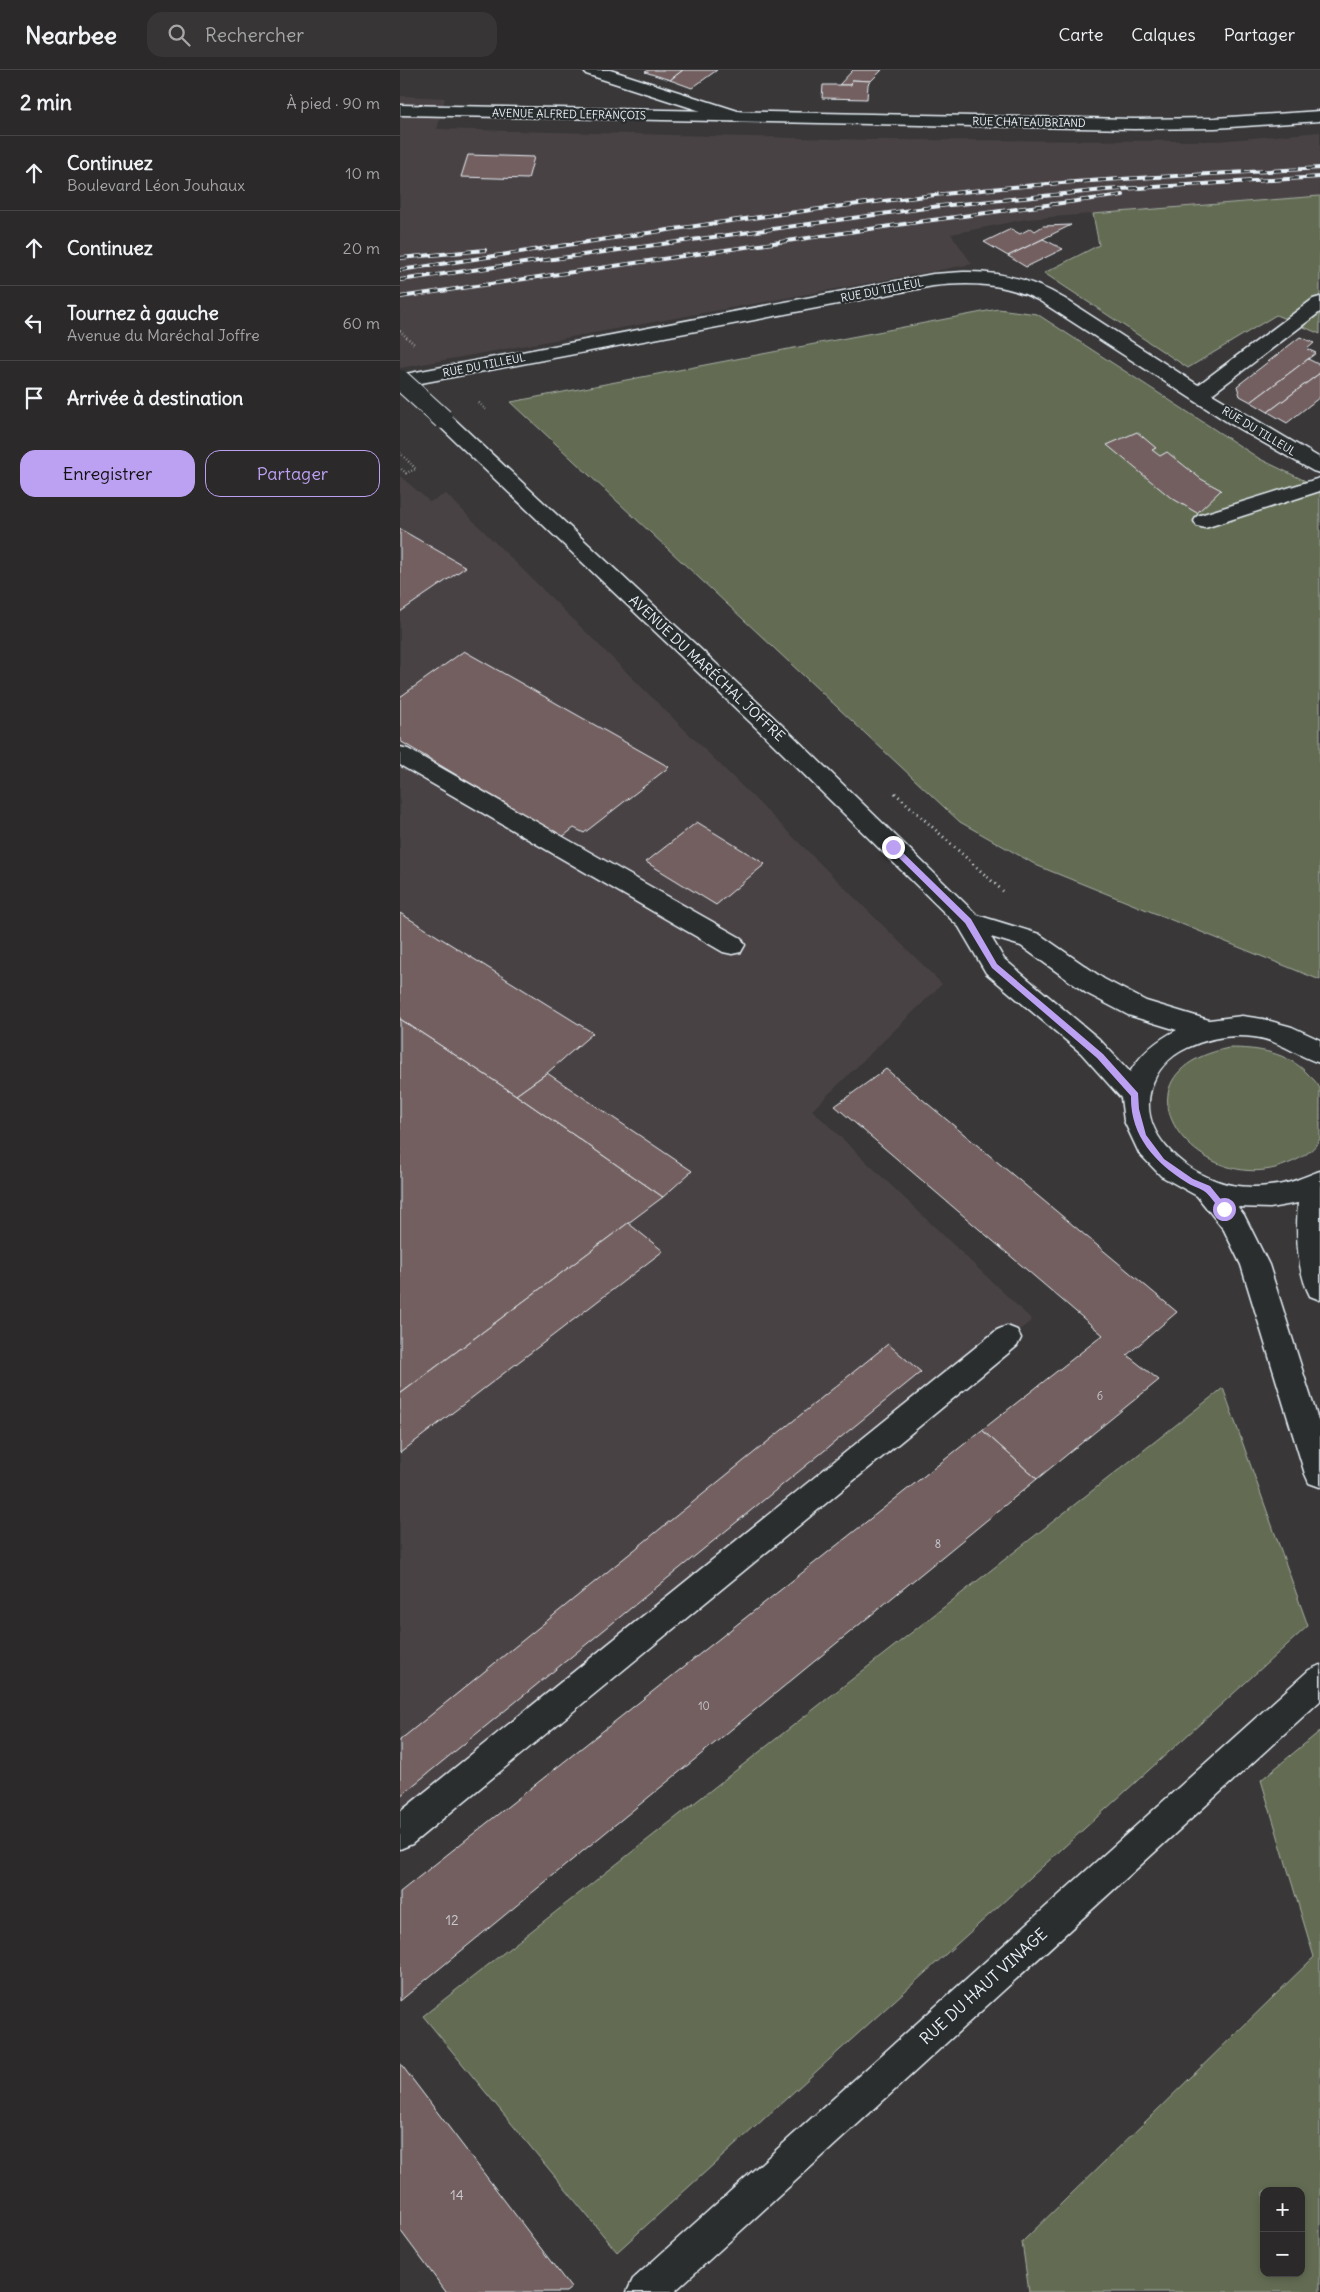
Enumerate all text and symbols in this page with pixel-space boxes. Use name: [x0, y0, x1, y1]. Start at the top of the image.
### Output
search box: [147, 12, 497, 57]
text: Nearbee: [25, 20, 117, 50]
icon: search: [165, 21, 193, 49]
text: Rechercher: [205, 23, 304, 47]
text: Carte: [1058, 23, 1103, 46]
text: Calques: [1131, 23, 1196, 46]
text: Partager: [1224, 23, 1295, 46]
text: 2 min: [20, 89, 72, 116]
text: À pied · 90 m: [286, 93, 380, 113]
street label: AVENUE ALFRED LEFRANÇOIS: [492, 106, 646, 122]
street label: RUE CHATEAUBRIAND: [972, 114, 1086, 130]
text: Continuez: [67, 151, 153, 175]
icon: ahead: [20, 159, 48, 187]
text: 10 m: [345, 163, 380, 183]
text: Boulevard Léon Jouhaux: [67, 175, 245, 195]
icon: ahead: [20, 234, 48, 262]
text: Continuez: [67, 236, 153, 260]
text: 20 m: [343, 238, 380, 258]
street label: RUE DU TILLEUL: [839, 275, 925, 305]
text: Tournez à gauche: [67, 301, 219, 325]
icon: left: [20, 309, 48, 337]
text: 60 m: [342, 313, 380, 333]
text: Avenue du Maréchal Joffre: [67, 325, 260, 345]
street label: RUE DU TILLEUL: [441, 350, 527, 380]
icon: arrive: [20, 384, 48, 412]
text: Arrivée à destination: [67, 386, 243, 410]
street label: RUE DU TILLEUL: [1219, 403, 1299, 459]
button: Enregistrer: [20, 450, 195, 497]
button: Partager: [205, 450, 380, 497]
street label: AVENUE DU MARÉCHAL JOFFRE: [625, 591, 789, 745]
route end: [882, 836, 905, 859]
route start: [1213, 1198, 1236, 1221]
house number: 6: [1097, 1389, 1103, 1403]
house number: 8: [935, 1537, 941, 1551]
house number: 10: [698, 1699, 710, 1713]
house number: 12: [445, 1911, 459, 1929]
street label: RUE DU HAUT VINAGE: [915, 1924, 1051, 2048]
house number: 14: [450, 2186, 464, 2204]
map controls: [1260, 2187, 1305, 2277]
button: +: [1260, 2187, 1305, 2232]
button: −: [1260, 2232, 1305, 2277]

